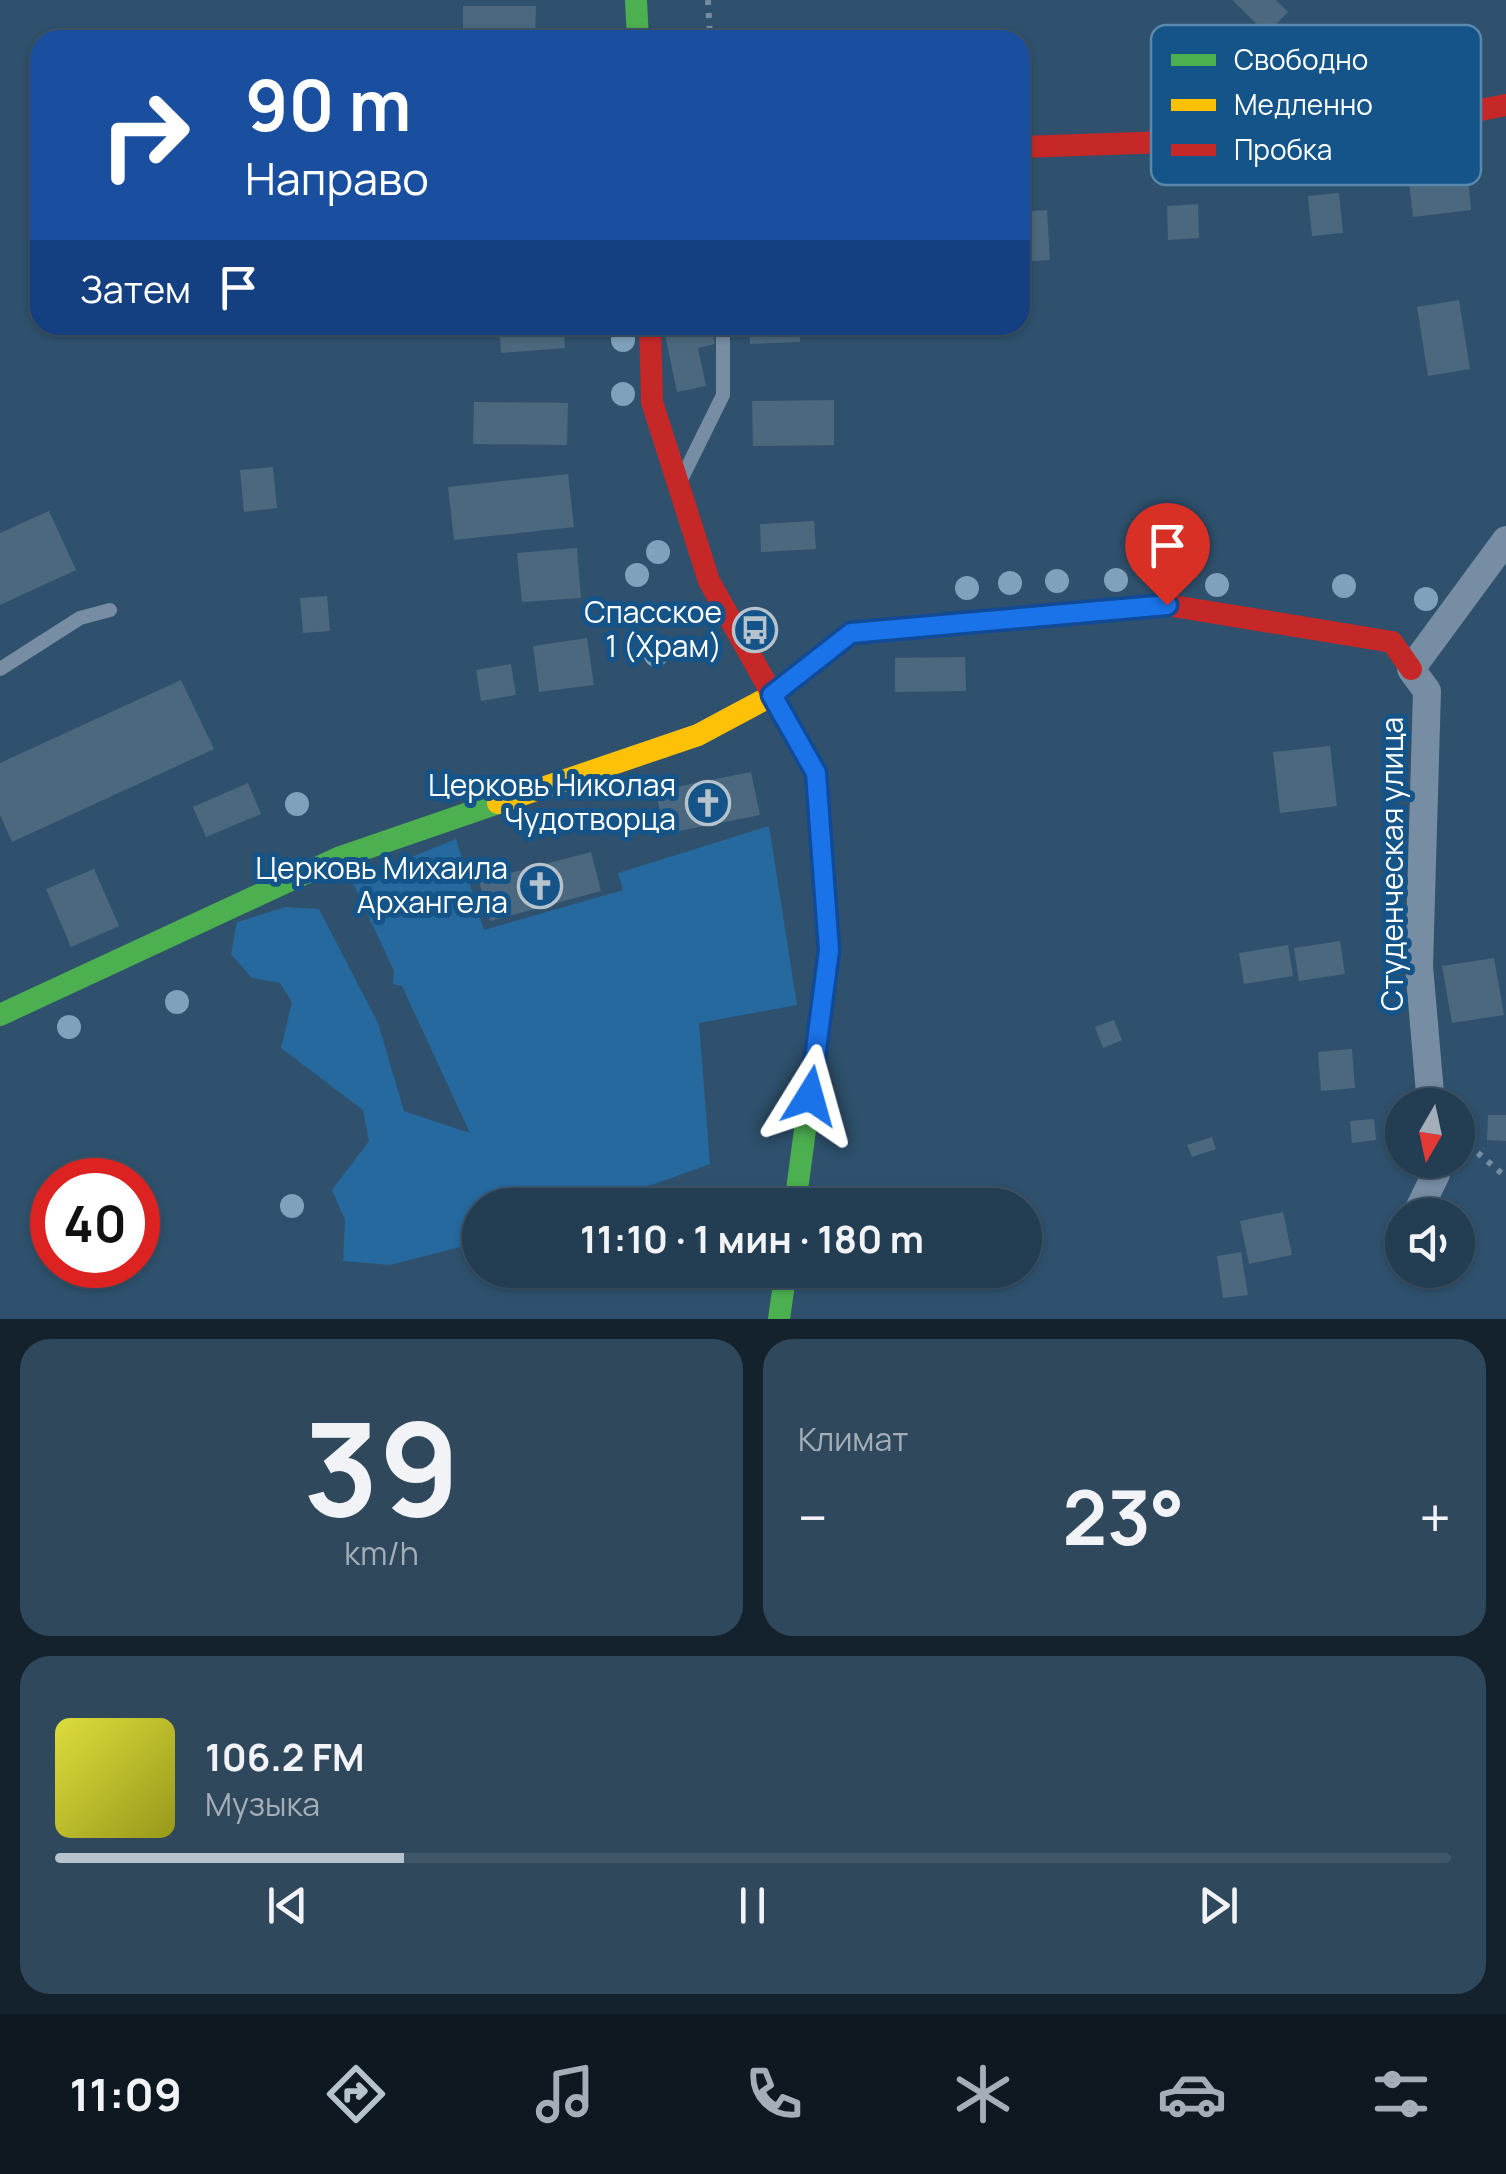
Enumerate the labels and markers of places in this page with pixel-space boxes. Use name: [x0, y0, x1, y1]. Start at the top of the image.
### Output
pin: [1125, 503, 1210, 606]
place label: Спасское 1 (Храм): [584, 591, 722, 666]
bus stop icon: Спасское 1 (Храм): [732, 607, 778, 653]
place label: Церковь Николая Чудотворца: [428, 764, 676, 839]
church icon: Церковь Николая Чудотворца: [685, 780, 731, 826]
place label: Церковь Михаила Архангела: [256, 847, 508, 922]
church icon: Церковь Михаила Архангела: [517, 863, 563, 909]

